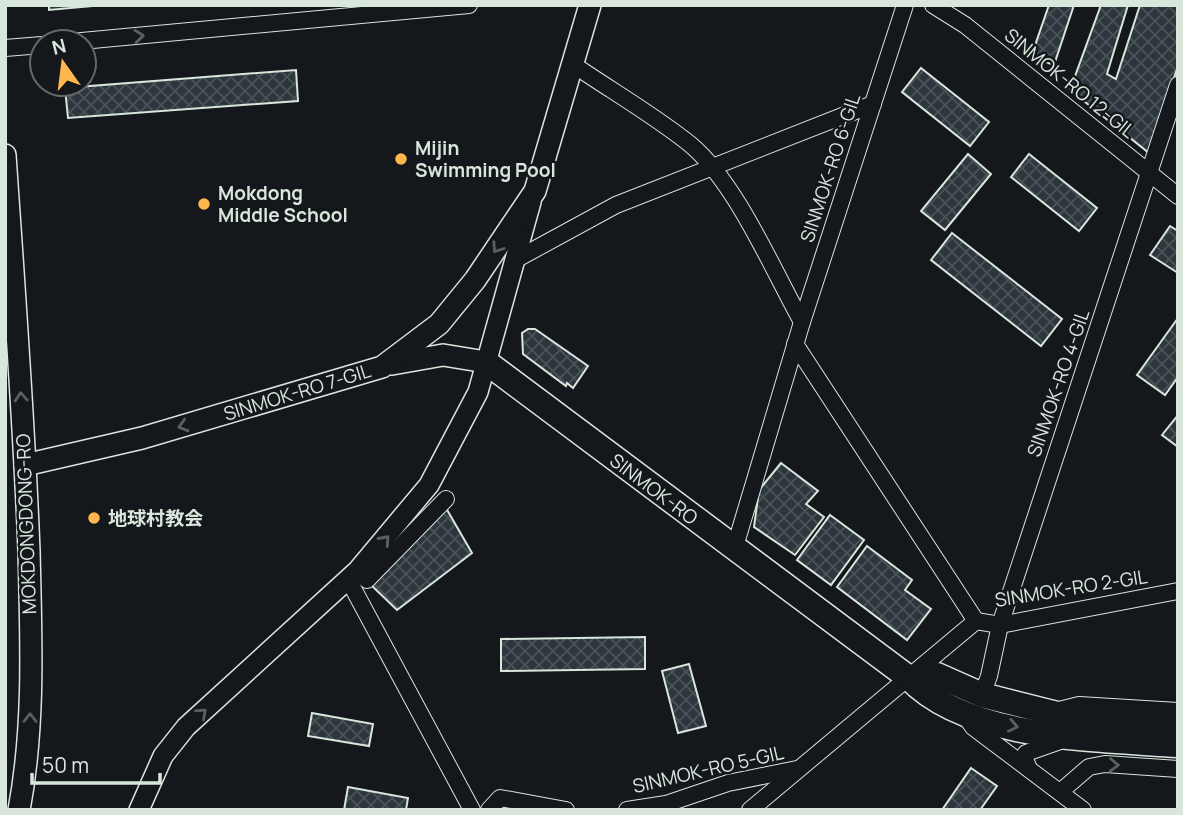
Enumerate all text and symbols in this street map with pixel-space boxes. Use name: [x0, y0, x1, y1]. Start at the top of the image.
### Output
street label: SINMOK-RO 12-GIL: [999, 22, 1141, 144]
north arrow: [28, 28, 98, 98]
one-way arrow: [134, 29, 145, 44]
text: N: [49, 32, 69, 61]
street label: SINMOK-RO 6-GIL: [794, 90, 866, 246]
place label: Mijin Swimming Pool: [415, 135, 556, 183]
marker: Mijin Swimming Pool: [393, 151, 409, 167]
place label: Mokdong Middle School: [218, 180, 348, 228]
marker: Mokdong Middle School: [196, 196, 212, 212]
one-way arrow: [492, 240, 505, 253]
street label: SINMOK-RO 4-GIL: [1021, 306, 1096, 460]
street label: SINMOK-RO 7-GIL: [220, 357, 374, 427]
one-way arrow: [14, 391, 29, 402]
one-way arrow: [178, 418, 190, 433]
street label: MOKDONGDONG-RO: [10, 433, 42, 615]
street label: SINMOK-RO: [605, 447, 703, 531]
place label: 地球村教会: [108, 505, 203, 531]
marker: 地球村教会: [86, 510, 102, 526]
one-way arrow: [377, 535, 389, 548]
street label: SINMOK-RO 2-GIL: [993, 563, 1149, 613]
one-way arrow: [194, 708, 207, 721]
one-way arrow: [22, 712, 38, 723]
one-way arrow: [1007, 718, 1019, 733]
street label: SINMOK-RO 5-GIL: [630, 739, 786, 799]
scale bar: [32, 742, 159, 786]
text: 50 m: [42, 751, 89, 779]
one-way arrow: [1109, 757, 1120, 773]

